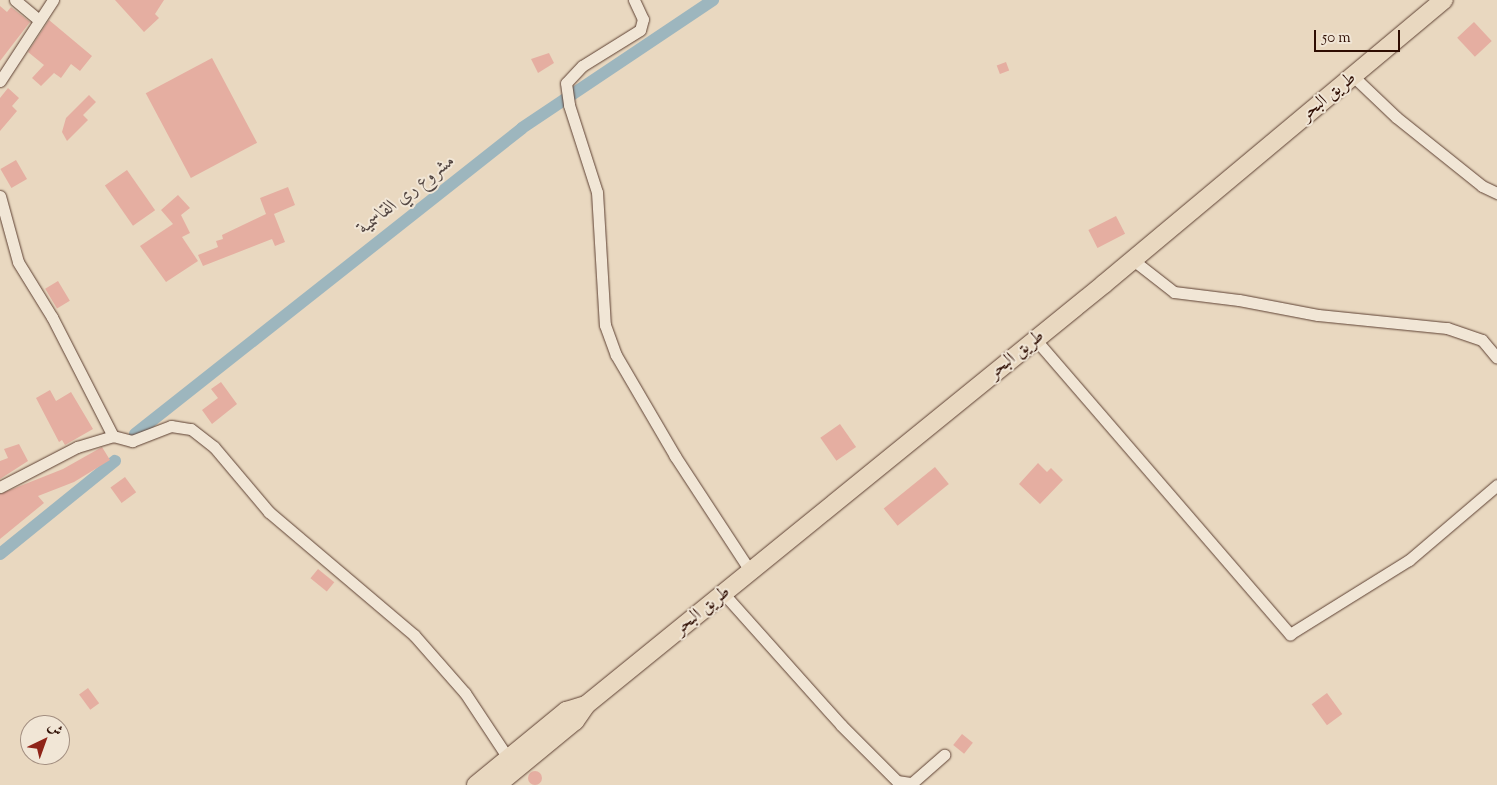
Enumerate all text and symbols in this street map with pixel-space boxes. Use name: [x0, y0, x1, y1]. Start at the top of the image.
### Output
scale bar: [1317, 20, 1403, 52]
text: 50 m: [1322, 28, 1351, 49]
street label: طريق البحر: [1297, 68, 1361, 126]
water label: مشروع ري القاسمية: [354, 150, 460, 240]
street label: طريق البحر: [985, 326, 1049, 384]
street label: طريق البحر: [671, 582, 735, 640]
north arrow: [20, 715, 70, 765]
text: ش: [43, 718, 66, 742]

